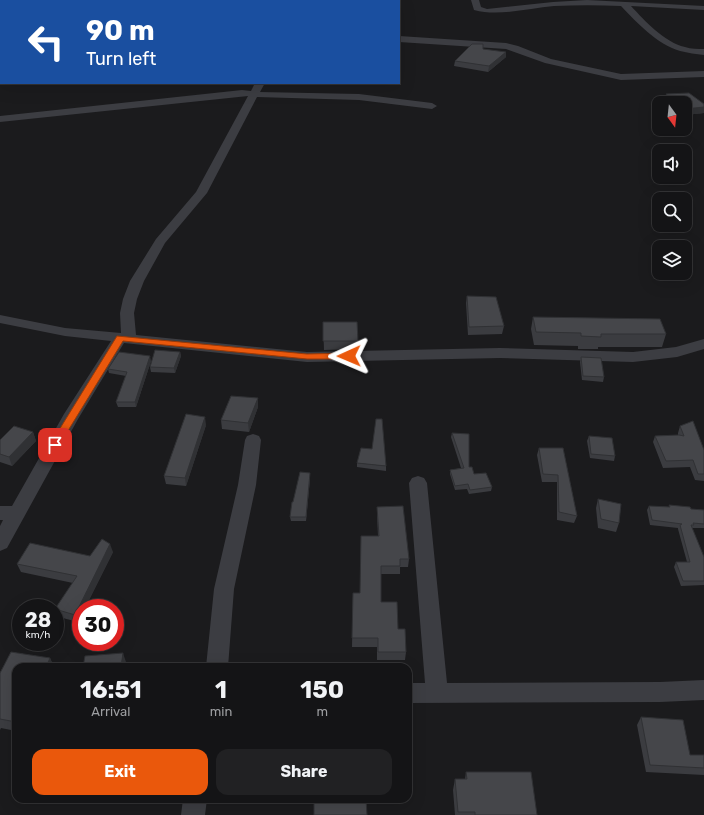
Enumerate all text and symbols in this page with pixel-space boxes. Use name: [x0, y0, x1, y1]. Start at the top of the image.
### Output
text: 90 m: [86, 14, 155, 47]
icon: left: [20, 16, 72, 68]
text: Turn left: [86, 48, 156, 70]
north arrow: [652, 96, 692, 136]
map controls: [652, 96, 692, 280]
button: sound: [652, 144, 692, 184]
button: search: [652, 192, 692, 232]
button: layers: [652, 240, 692, 280]
position arrow: [328, 335, 370, 377]
pin: [38, 428, 72, 462]
icon: arrive: [44, 434, 66, 456]
speed limit sign: 30: [72, 599, 124, 651]
text: 28: [25, 608, 51, 632]
text: km/h: [26, 629, 50, 641]
text: 16:51: [80, 676, 142, 704]
text: 1: [215, 676, 227, 704]
text: 150: [300, 676, 344, 704]
text: Arrival: [91, 704, 130, 719]
text: min: [210, 704, 232, 719]
text: m: [316, 704, 328, 719]
button: Exit: [32, 749, 208, 795]
button: Share: [216, 749, 392, 795]

